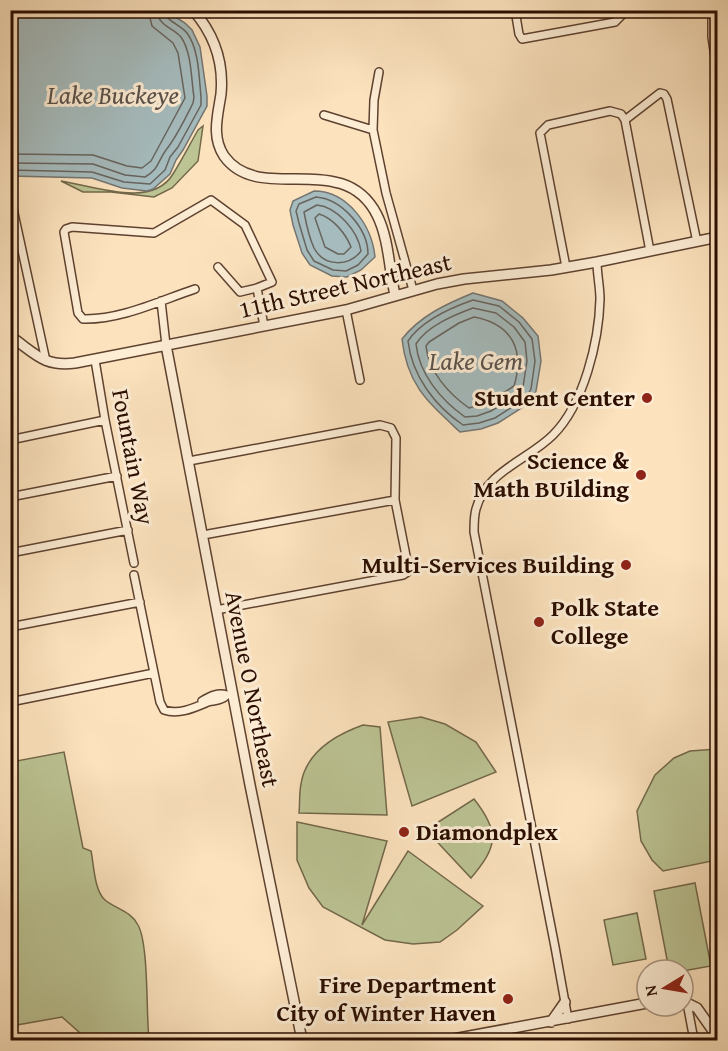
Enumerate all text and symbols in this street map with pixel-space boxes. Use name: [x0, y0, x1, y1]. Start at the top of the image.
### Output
water label: Lake Buckeye: [46, 75, 179, 114]
street label: 11th Street Northeast: [235, 244, 455, 327]
water label: Lake Gem: [428, 341, 523, 380]
place label: Student Center: [474, 380, 635, 415]
street label: Fountain Way: [103, 386, 164, 528]
marker: Student Center: [640, 391, 654, 405]
place label: Science & Math BUilding: [474, 443, 629, 506]
marker: Science & Math BUilding: [634, 468, 648, 482]
place label: Multi-Services Building: [362, 547, 614, 582]
marker: Multi-Services Building: [619, 558, 633, 572]
street label: Avenue O Northeast: [216, 588, 289, 791]
place label: Polk State College: [551, 590, 659, 653]
marker: Polk State College: [532, 615, 546, 629]
place label: Diamondplex: [416, 814, 558, 849]
marker: Diamondplex: [397, 825, 411, 839]
north arrow: [635, 958, 695, 1018]
place label: Fire Department City of Winter Haven: [276, 967, 496, 1030]
text: N: [637, 983, 663, 998]
marker: Fire Department City of Winter Haven: [501, 992, 515, 1006]

